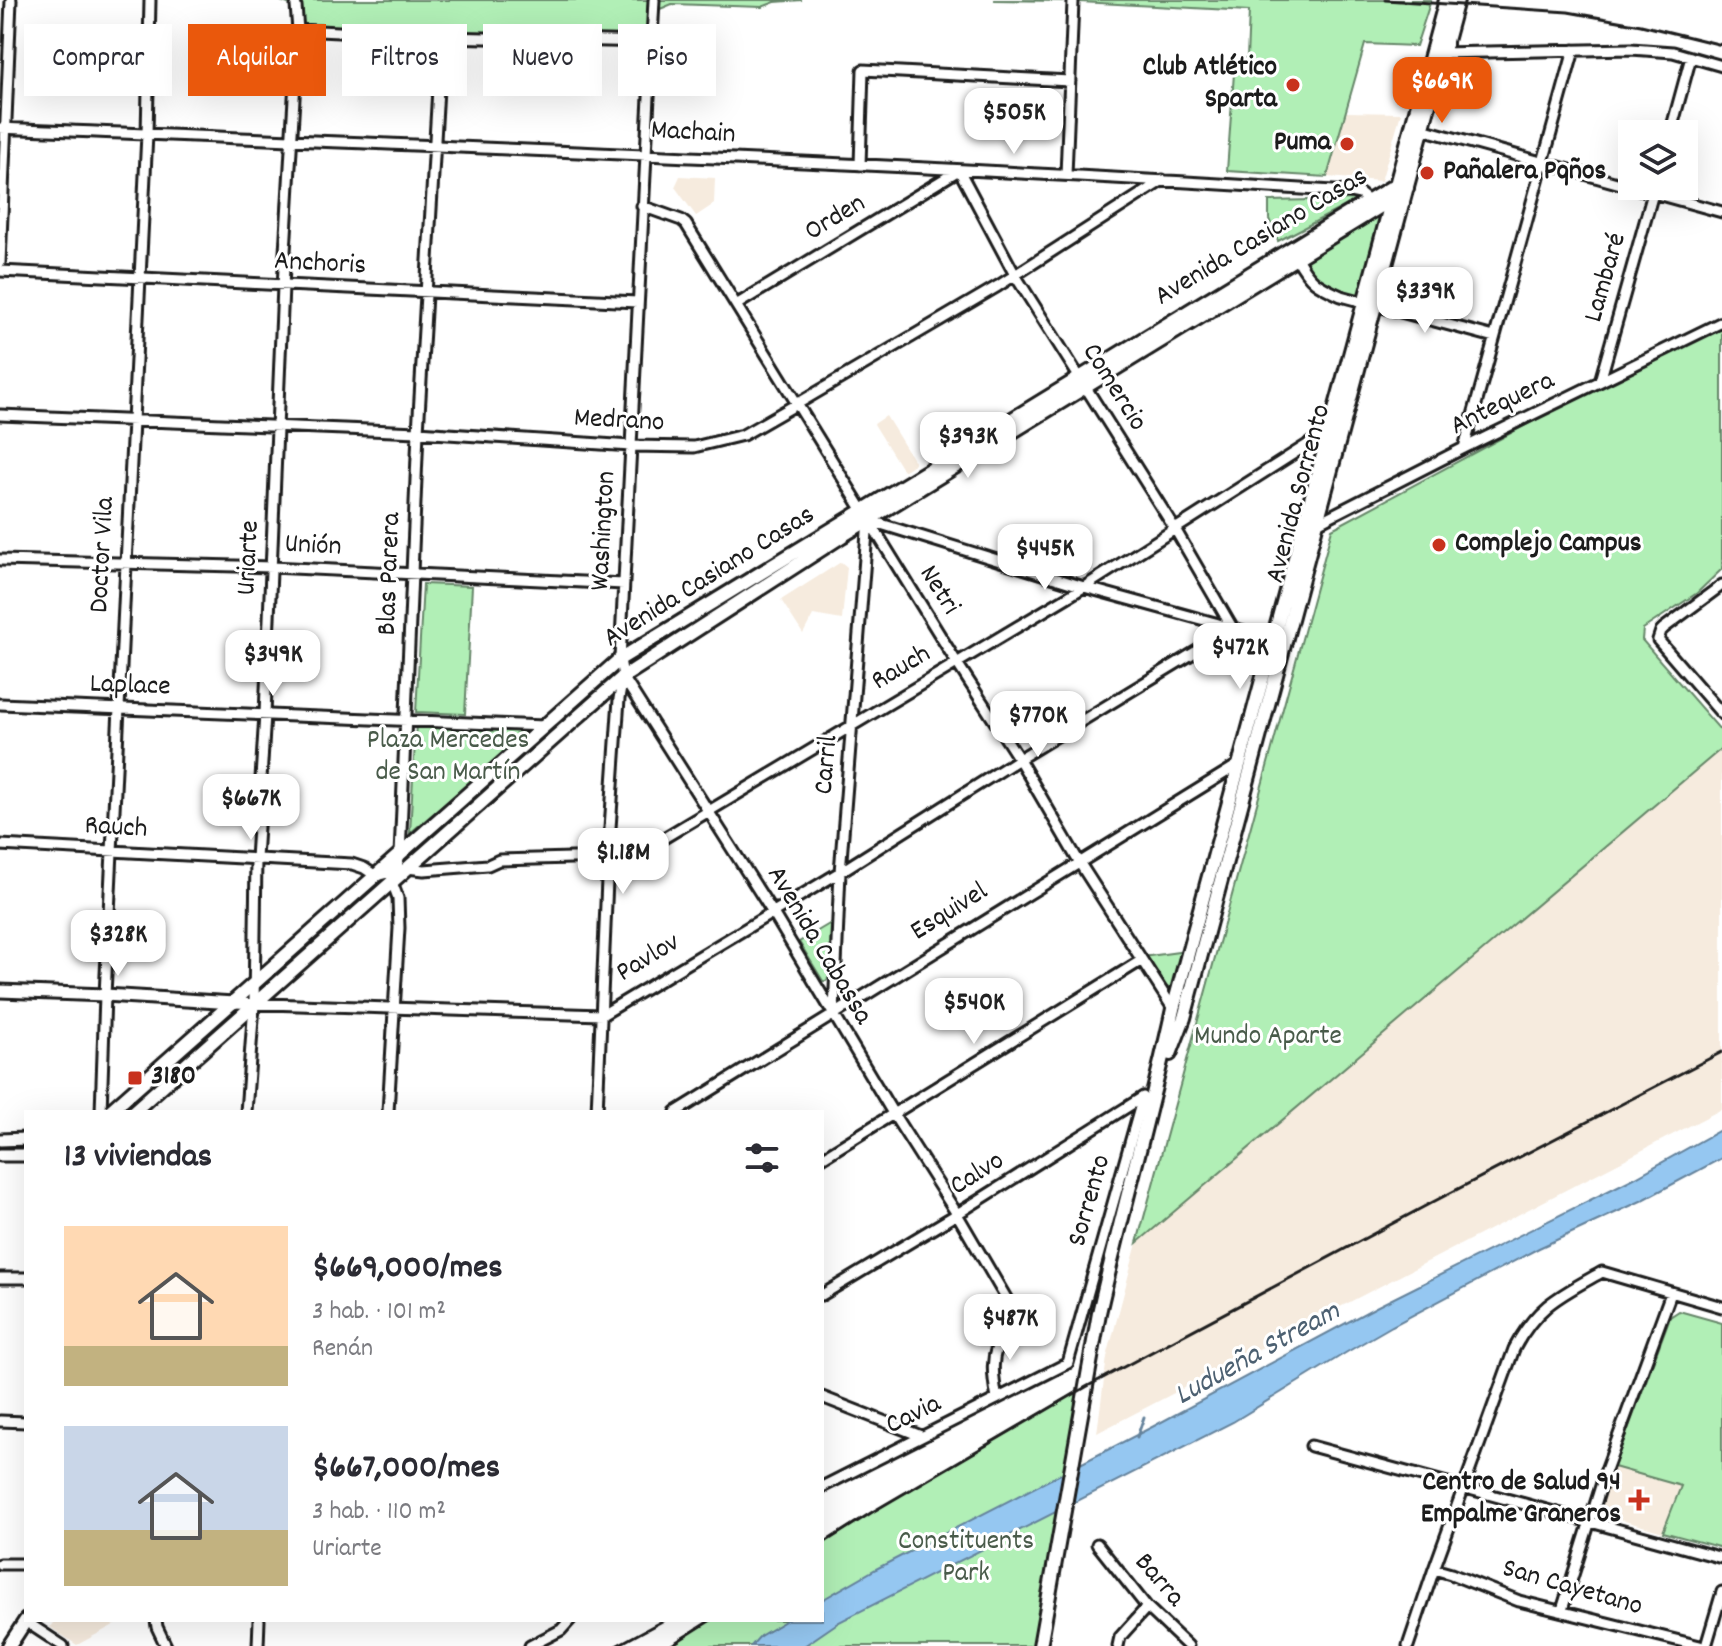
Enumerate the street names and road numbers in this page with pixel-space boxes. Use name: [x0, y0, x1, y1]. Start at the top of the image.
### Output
street label: Machain: [650, 112, 736, 156]
street label: Avenida Casiano Casas: [1148, 158, 1376, 318]
street label: Orden: [798, 185, 874, 253]
street label: Lambaré: [1575, 228, 1639, 328]
street label: Anchoris: [273, 243, 367, 287]
street label: Comercio: [1070, 336, 1156, 440]
street label: Antequera: [1444, 362, 1563, 447]
street label: Medrano: [573, 400, 665, 444]
street label: Avenida Sorrento: [1257, 400, 1343, 588]
street label: Washington: [582, 470, 628, 592]
street label: Doctor Vila: [81, 495, 127, 614]
street label: Avenida Casiano Casas: [597, 497, 823, 659]
street label: Blas Parera: [369, 511, 413, 636]
street label: Uriarte: [228, 519, 272, 597]
street label: Unión: [284, 526, 342, 568]
street label: Netri: [907, 558, 969, 624]
street label: Rauch: [865, 636, 939, 702]
street label: Laplace: [89, 666, 171, 708]
street label: Carril: [805, 733, 851, 796]
street label: Rauch: [84, 807, 148, 851]
street label: Avenida Cabassa: [755, 859, 882, 1034]
street label: Esquivel: [903, 873, 997, 952]
street label: Pavlov: [609, 924, 689, 994]
street label: Calvo: [943, 1143, 1013, 1207]
street label: Sorrento: [1059, 1150, 1123, 1252]
street label: Cavia: [880, 1385, 949, 1446]
street label: Barra: [1123, 1545, 1193, 1618]
street label: San Cayetano: [1497, 1550, 1647, 1628]

